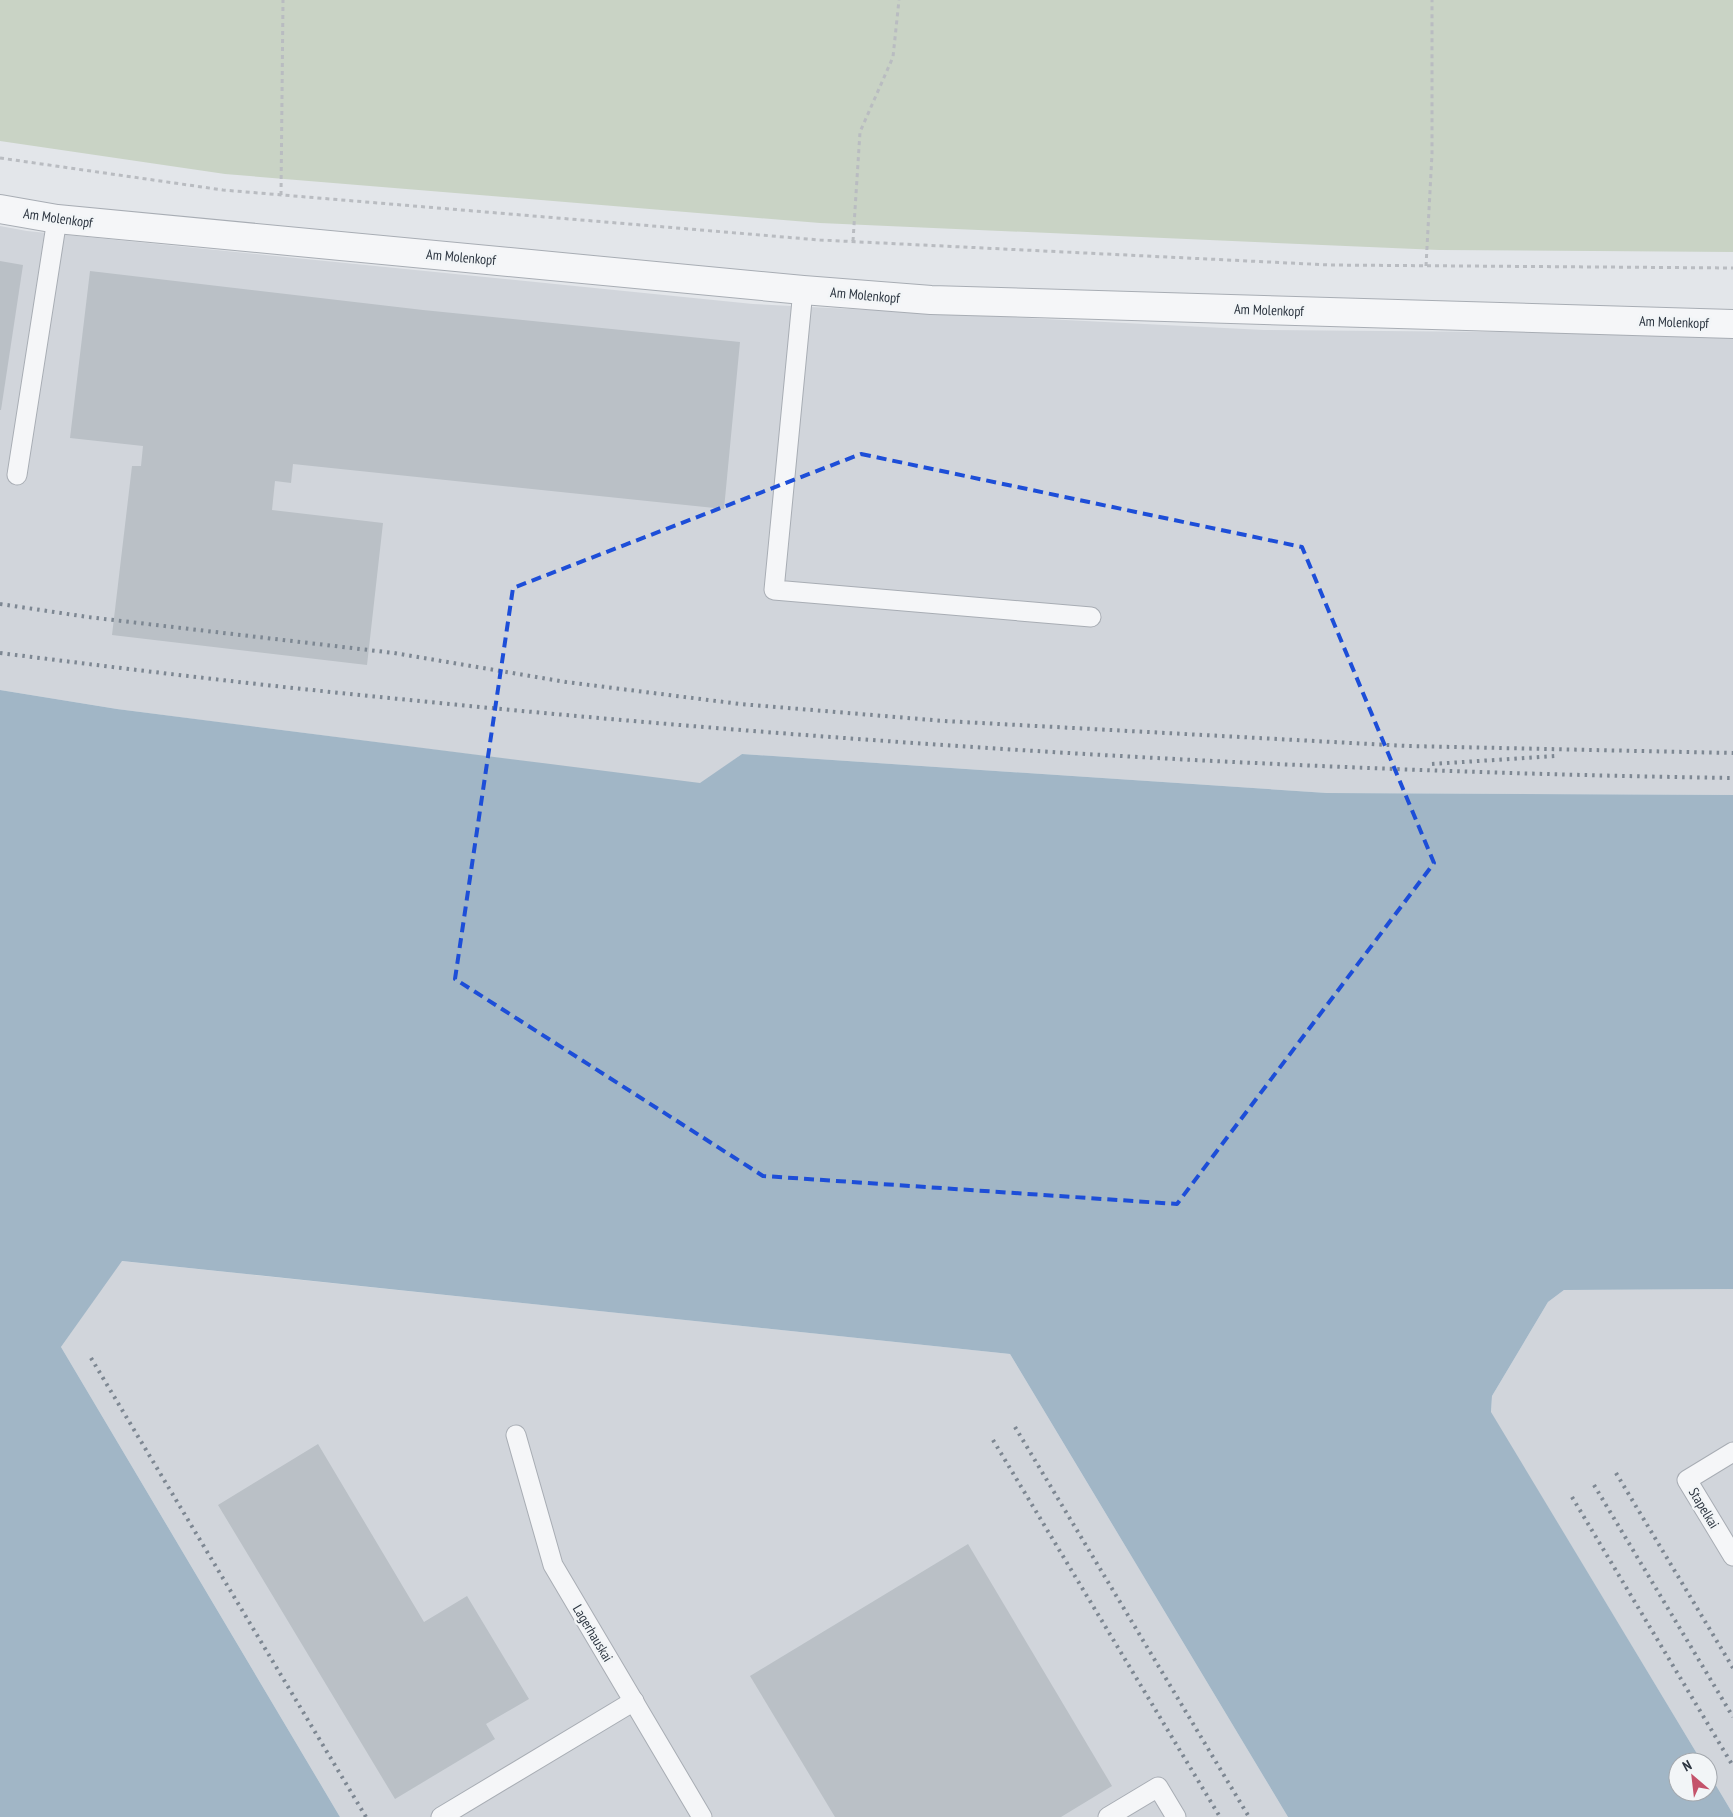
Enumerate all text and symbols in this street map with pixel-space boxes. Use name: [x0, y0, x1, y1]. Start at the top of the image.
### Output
street label: Am Molenkopf: [22, 204, 94, 232]
street label: Am Molenkopf: [425, 245, 497, 269]
street label: Am Molenkopf: [829, 283, 901, 307]
street label: Am Molenkopf: [1234, 300, 1305, 320]
street label: Am Molenkopf: [1639, 312, 1710, 332]
street label: Stapelkai: [1685, 1484, 1723, 1532]
street label: Lagerhauskai: [569, 1601, 617, 1665]
north arrow: [1668, 1752, 1718, 1802]
text: N: [1679, 1756, 1694, 1775]

